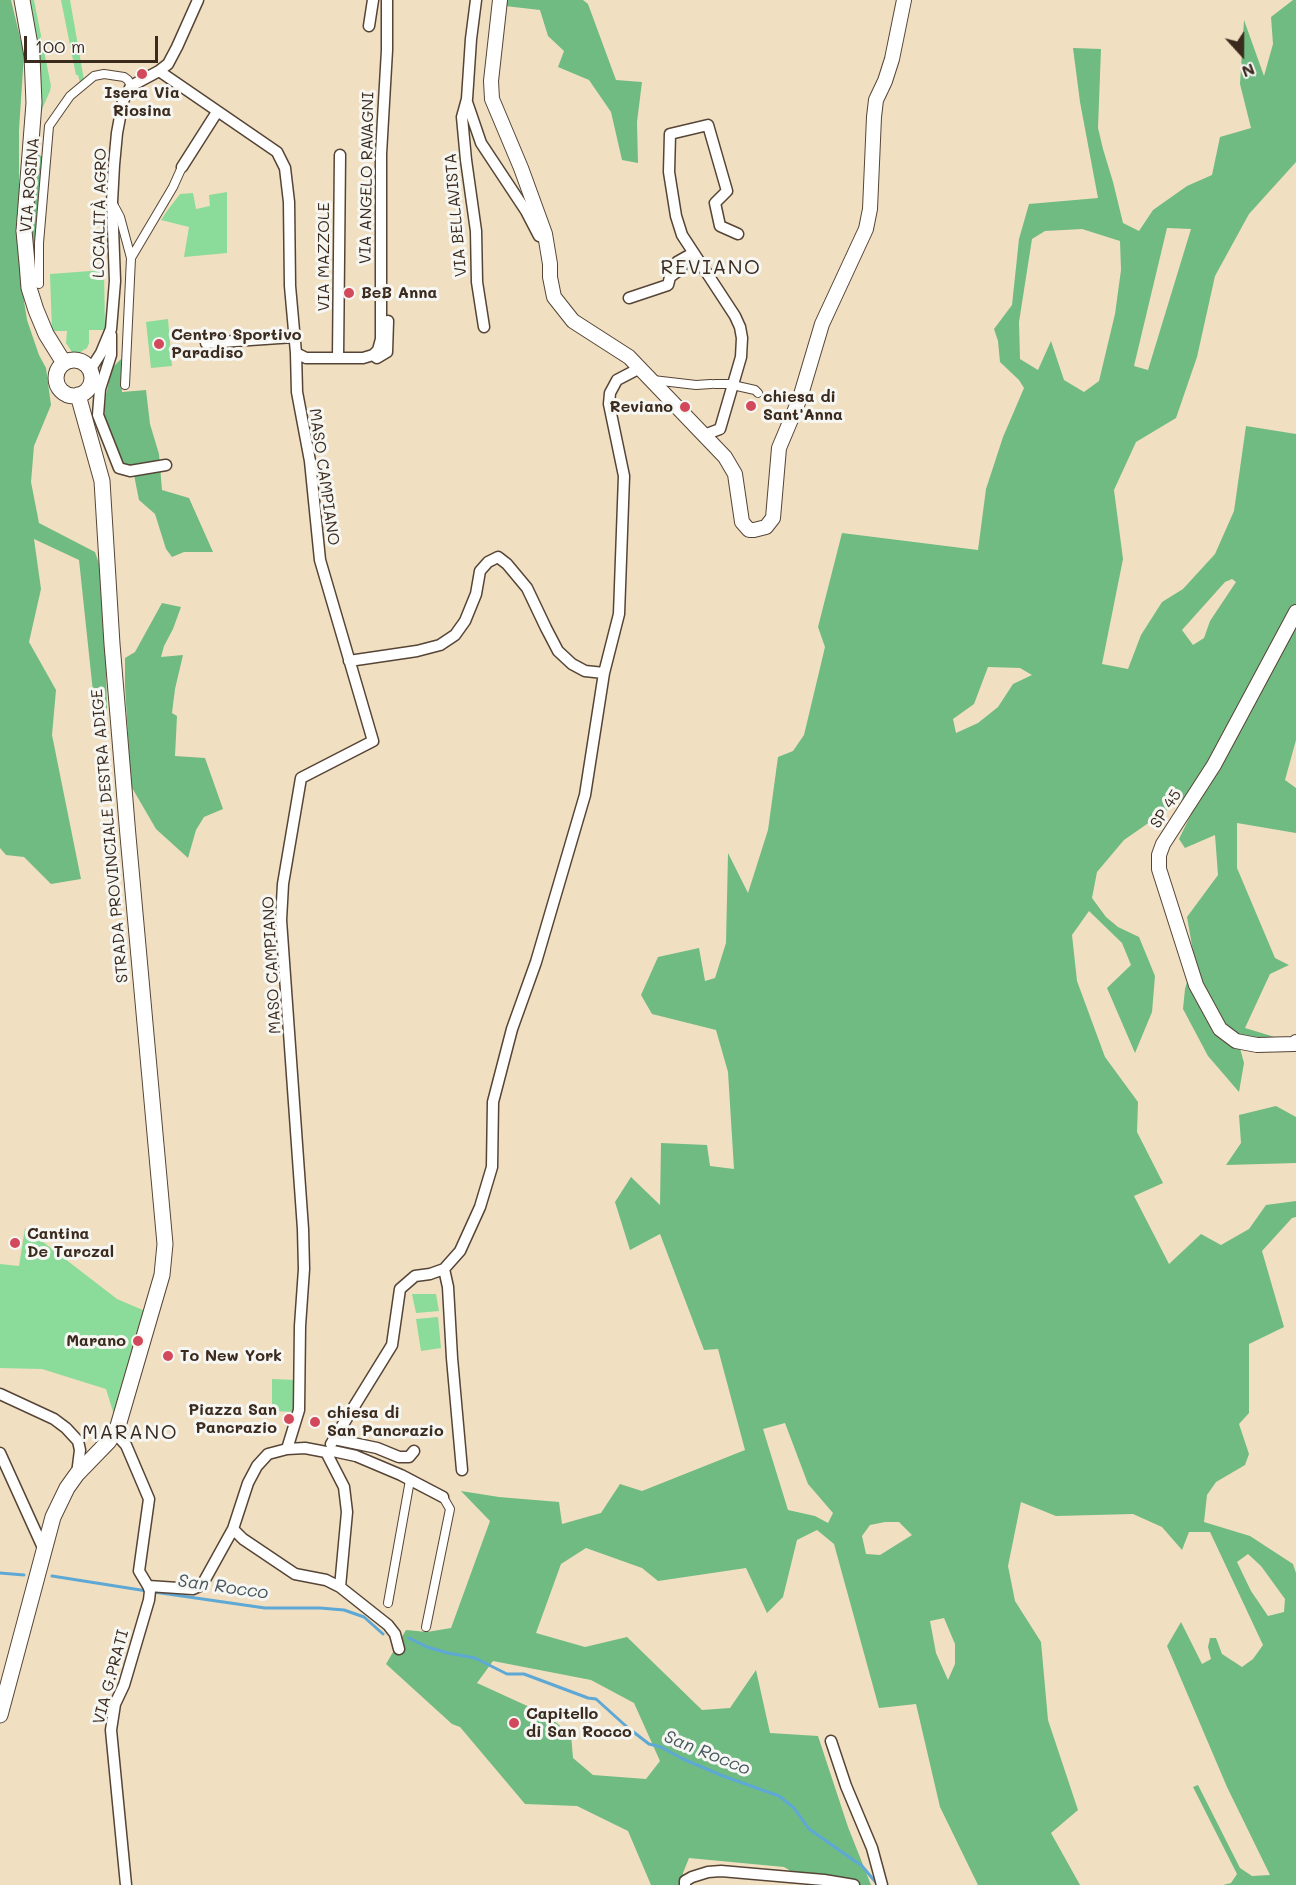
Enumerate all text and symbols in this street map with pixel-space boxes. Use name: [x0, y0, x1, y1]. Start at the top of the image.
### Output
scale bar: [27, 24, 160, 62]
north arrow: [1212, 24, 1272, 84]
text: 100 m: [35, 34, 85, 58]
text: N: [1239, 59, 1258, 83]
marker: Isera Via Riosina: [135, 67, 149, 81]
place label: Isera Via Riosina: [104, 83, 180, 121]
street label: VIA ANGELO RAVAGNI: [356, 92, 378, 264]
street label: VIA ROSINA: [16, 137, 44, 233]
street label: LOCALITÀ AGRO: [89, 148, 111, 278]
street label: VIA BELLAVISTA: [441, 152, 471, 278]
street label: VIA MAZZOLE: [314, 202, 334, 312]
district label: REVIANO: [661, 256, 761, 280]
place label: BeB Anna: [361, 283, 437, 303]
marker: BeB Anna: [342, 286, 356, 300]
place label: Centro Sportivo Paradiso: [171, 325, 302, 363]
marker: Centro Sportivo Paradiso: [152, 337, 166, 351]
place label: chiesa di Sant'Anna: [763, 387, 843, 425]
place label: Reviano: [610, 397, 673, 417]
marker: chiesa di Sant'Anna: [744, 399, 758, 413]
marker: Reviano: [678, 400, 692, 414]
street label: MASO CAMPIANO: [305, 407, 343, 547]
street label: STRADA PROVINCIALE DESTRA ADIGE: [88, 688, 132, 984]
street label: SP 45: [1146, 786, 1186, 832]
street label: MASO CAMPIANO: [259, 895, 285, 1035]
place label: Cantina De Tarczal: [27, 1224, 114, 1262]
marker: Cantina De Tarczal: [8, 1236, 22, 1250]
place label: Marano: [66, 1331, 126, 1351]
marker: Marano: [131, 1334, 145, 1348]
place label: To New York: [180, 1346, 282, 1366]
marker: To New York: [161, 1349, 175, 1363]
place label: Piazza San Pancrazio: [188, 1400, 277, 1438]
place label: chiesa di San Pancrazio: [327, 1403, 444, 1441]
marker: Piazza San Pancrazio: [282, 1412, 296, 1426]
marker: chiesa di San Pancrazio: [308, 1415, 322, 1429]
district label: MARANO: [82, 1421, 178, 1445]
water label: San Rocco: [176, 1570, 270, 1604]
street label: VIA G.PRATI: [89, 1628, 133, 1726]
place label: Capitello di San Rocco: [526, 1704, 632, 1742]
marker: Capitello di San Rocco: [507, 1716, 521, 1730]
water label: San Rocco: [661, 1726, 753, 1780]

